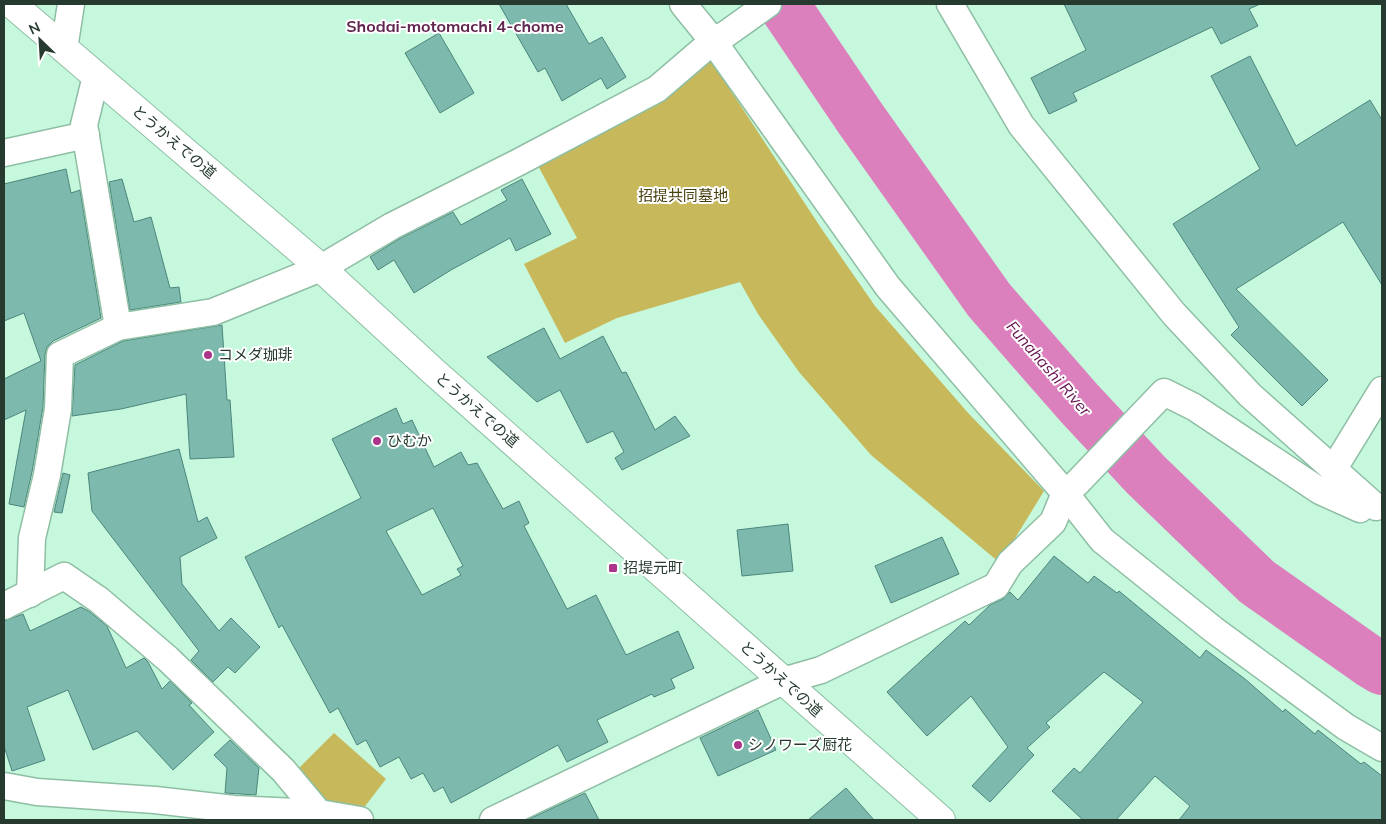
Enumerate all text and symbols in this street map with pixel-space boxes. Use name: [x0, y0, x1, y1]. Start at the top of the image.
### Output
north arrow: [15, 15, 65, 65]
district label: Shodai-motomachi 4-chome: [346, 16, 564, 36]
text: N: [26, 18, 43, 39]
street label: とうかえでの道: [128, 101, 220, 183]
park label: 招提共同墓地: [638, 186, 728, 205]
water label: Funahashi River: [1002, 317, 1096, 420]
place label: コメダ珈琲: [218, 345, 293, 364]
marker: コメダ珈琲: [202, 349, 214, 361]
street label: とうかえでの道: [432, 368, 523, 451]
place label: ひむか: [387, 431, 432, 450]
marker: ひむか: [371, 435, 383, 447]
place label: 招堤元町: [623, 558, 683, 577]
marker: 招堤元町: [607, 562, 619, 574]
street label: とうかえでの道: [736, 637, 827, 721]
place label: シノワーズ厨花: [748, 735, 852, 754]
marker: シノワーズ厨花: [732, 739, 744, 751]

